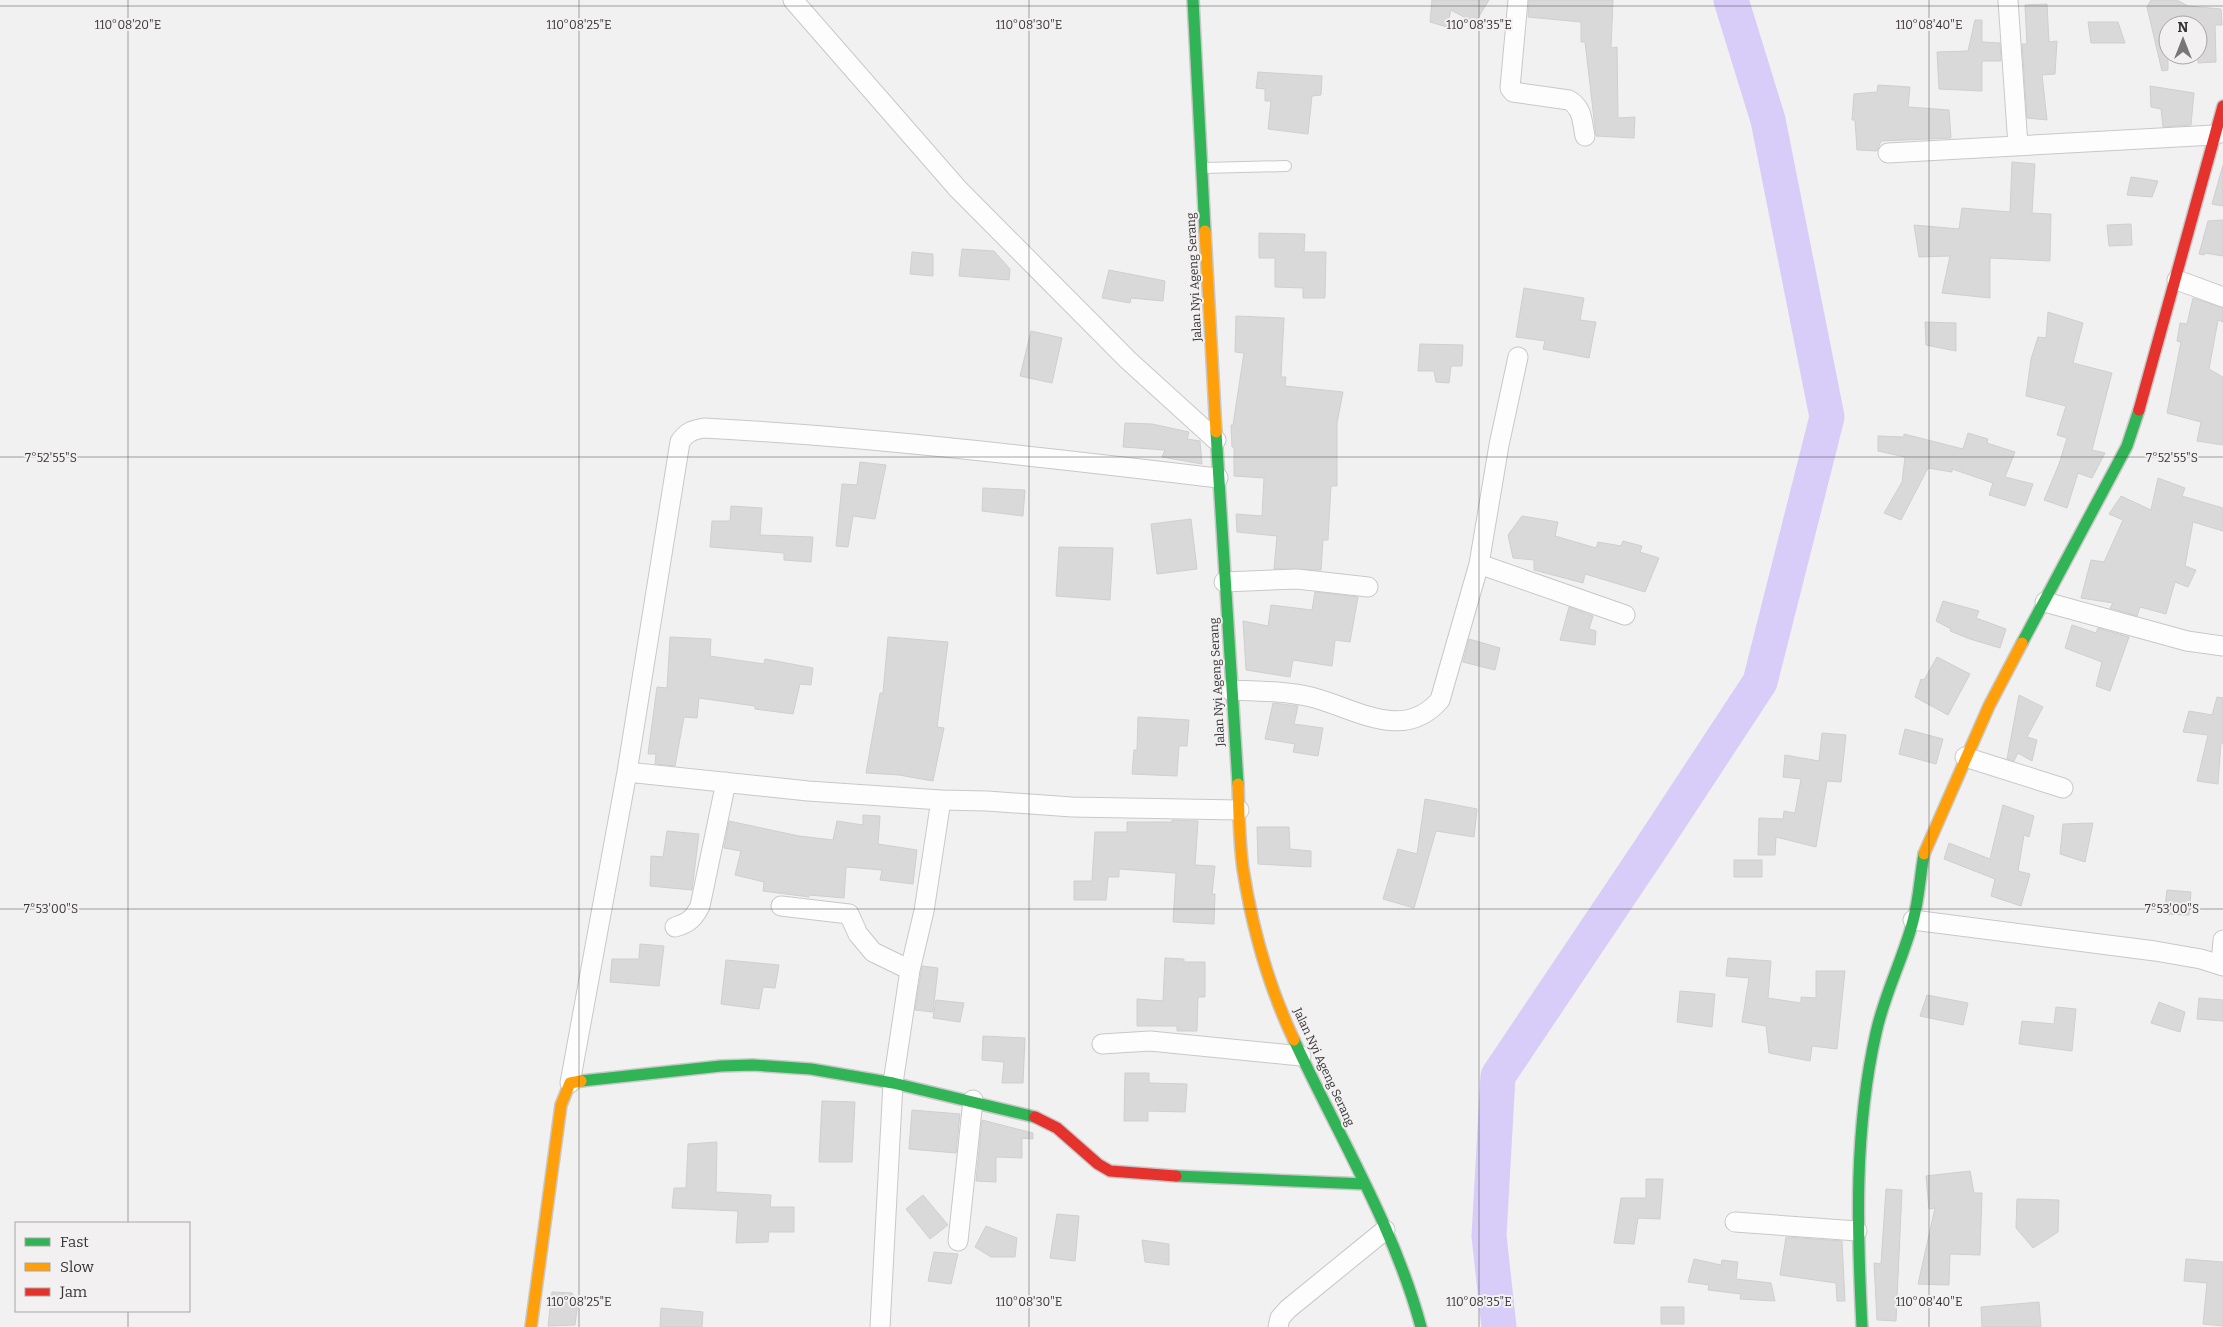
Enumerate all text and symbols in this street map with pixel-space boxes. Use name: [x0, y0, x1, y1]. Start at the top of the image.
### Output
north arrow: [2158, 15, 2208, 65]
text: 110°08'20"E: [95, 18, 161, 32]
text: 110°08'25"E: [547, 18, 611, 32]
text: 110°08'30"E: [996, 18, 1062, 32]
text: 110°08'35"E: [1446, 18, 1512, 32]
text: 110°08'40"E: [1896, 18, 1962, 32]
text: N: [2178, 19, 2189, 36]
street label: Jalan Nyi Ageng Serang: [1184, 212, 1204, 343]
text: 7°52'55"S: [25, 451, 77, 465]
text: 7°52'55"S: [2146, 451, 2198, 465]
street label: Jalan Nyi Ageng Serang: [1207, 617, 1227, 748]
text: 7°53'00"S: [24, 902, 78, 916]
text: 7°53'00"S: [2145, 902, 2199, 916]
street label: Jalan Nyi Ageng Serang: [1290, 1005, 1358, 1129]
legend: [15, 1222, 190, 1312]
text: Fast: [60, 1233, 89, 1251]
text: Slow: [60, 1258, 95, 1276]
text: Jam: [59, 1283, 88, 1301]
text: 110°08'25"E: [547, 1295, 611, 1309]
text: 110°08'30"E: [996, 1295, 1062, 1309]
text: 110°08'35"E: [1446, 1295, 1512, 1309]
text: 110°08'40"E: [1896, 1295, 1962, 1309]

